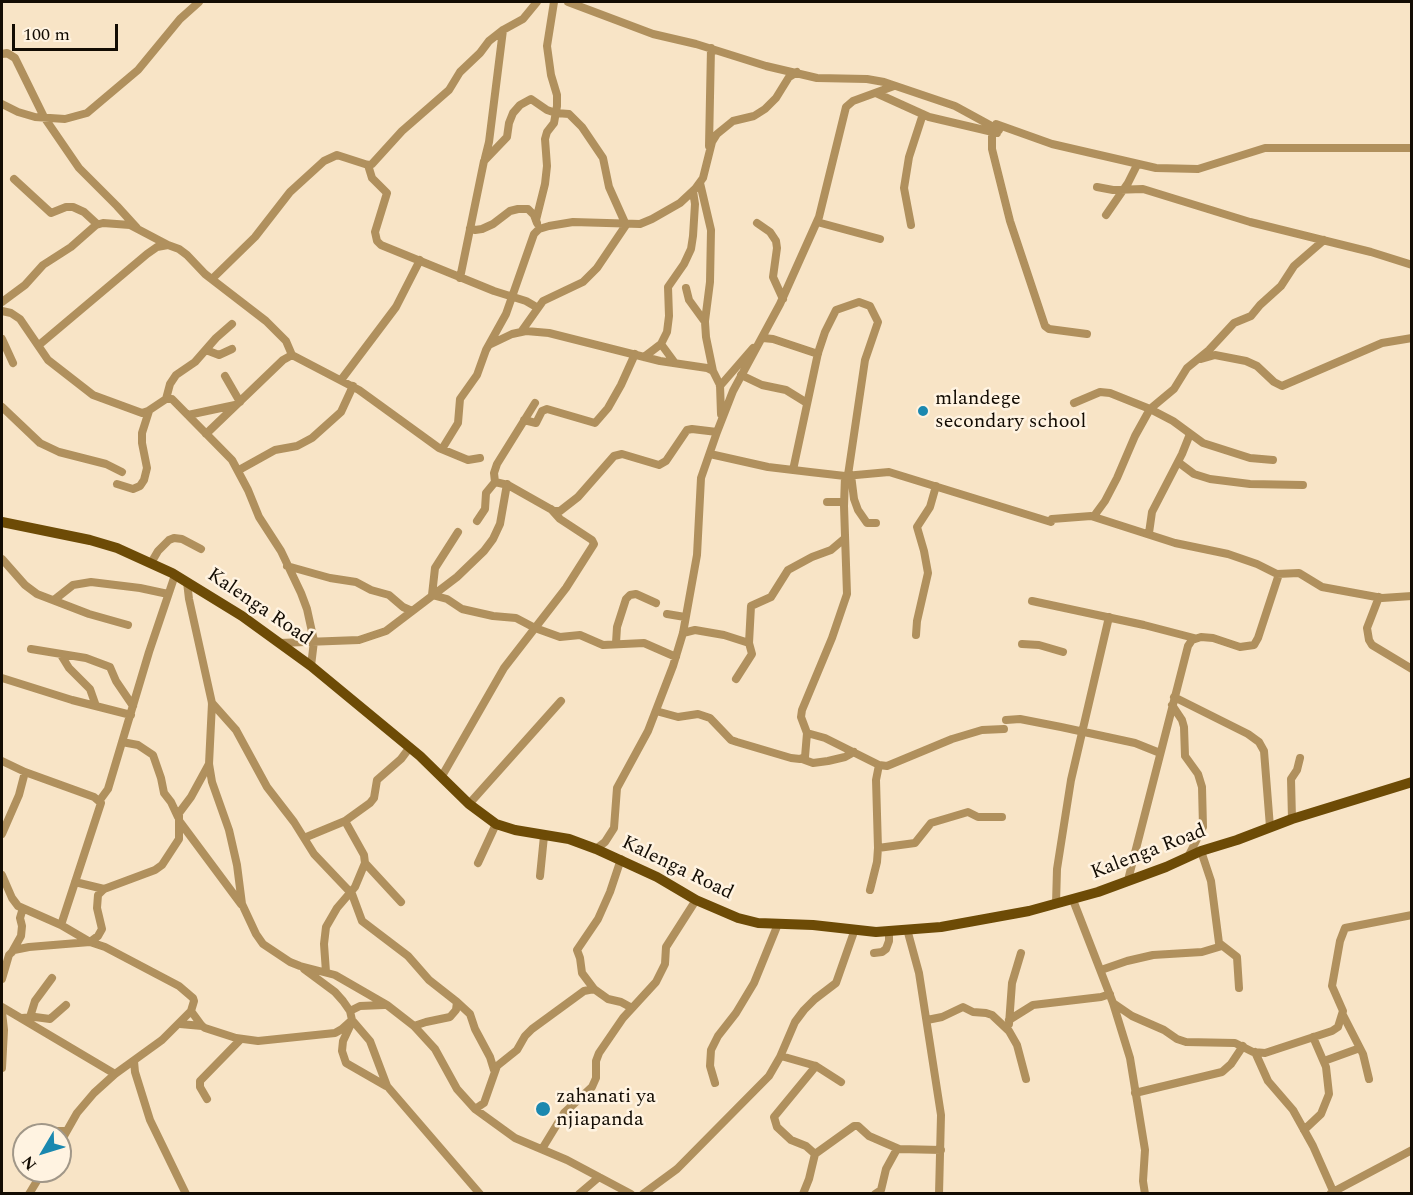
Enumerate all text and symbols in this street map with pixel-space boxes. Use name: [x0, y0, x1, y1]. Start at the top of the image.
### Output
scale bar: [15, 12, 122, 50]
text: 100 m: [23, 21, 70, 48]
place label: mlandege secondary school: [935, 388, 1086, 435]
marker: mlandege secondary school: [916, 404, 930, 418]
street label: Kalenga Road: [202, 564, 316, 652]
street label: Kalenga Road: [1088, 820, 1210, 886]
street label: Kalenga Road: [617, 832, 737, 906]
place label: zahanati ya njiapanda: [556, 1086, 656, 1133]
marker: zahanati ya njiapanda: [534, 1100, 552, 1118]
north arrow: [12, 1123, 72, 1183]
text: N: [16, 1150, 43, 1175]

